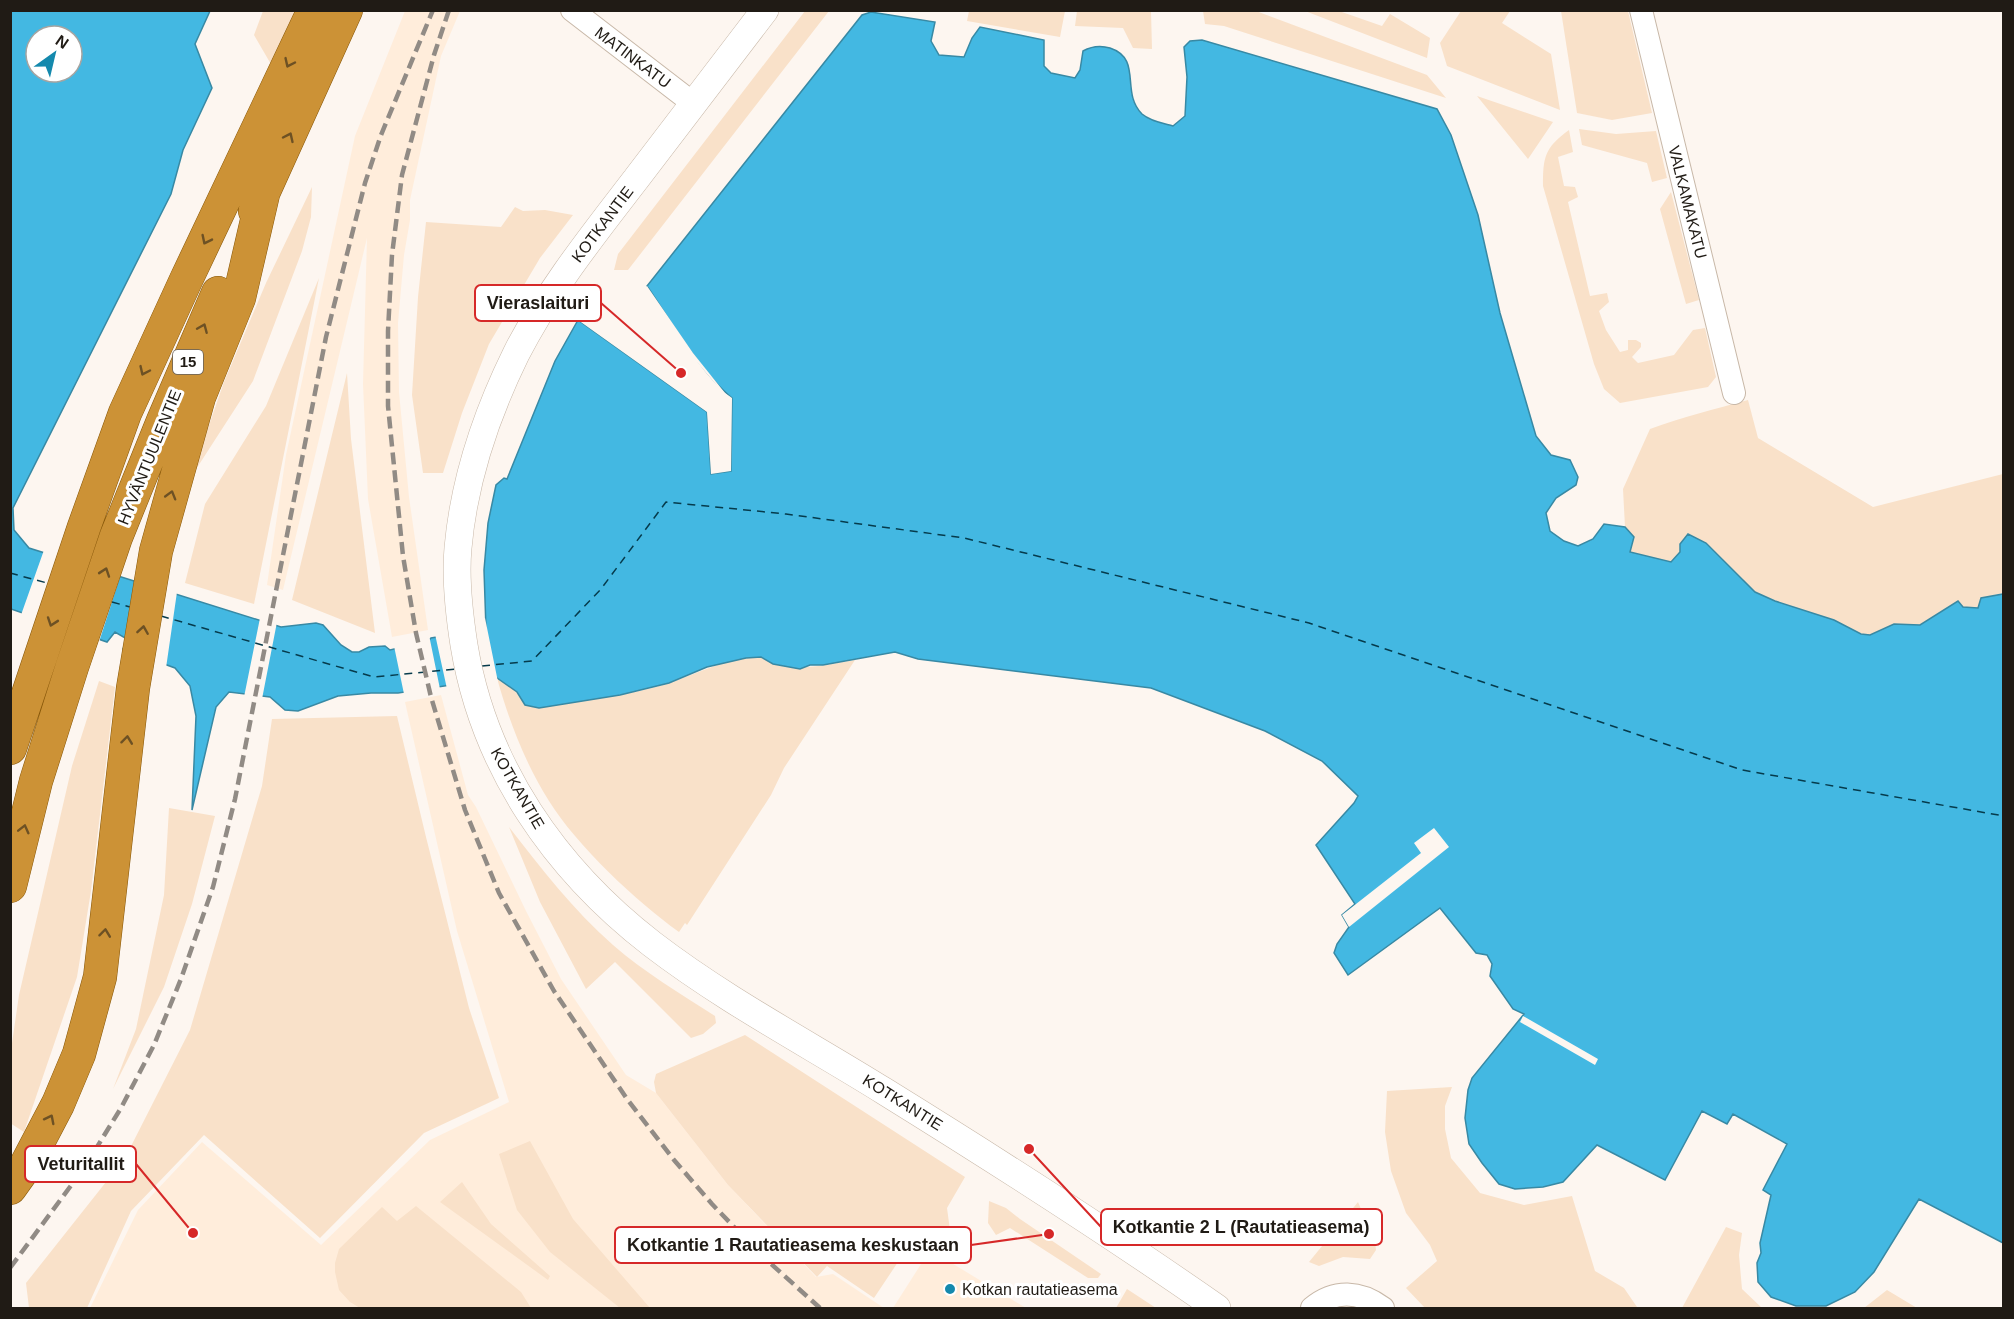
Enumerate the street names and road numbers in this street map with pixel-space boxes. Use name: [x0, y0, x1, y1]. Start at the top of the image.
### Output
street label: MATINKATU: [592, 24, 674, 91]
street label: VALKAMAKATU: [1665, 144, 1710, 260]
street label: KOTKANTIE: [568, 183, 636, 266]
road number: 15: [173, 350, 203, 374]
street label: HYVÄNTUULENTIE: [115, 387, 184, 527]
street label: KOTKANTIE: [488, 745, 548, 832]
street label: KOTKANTIE: [860, 1071, 946, 1134]

